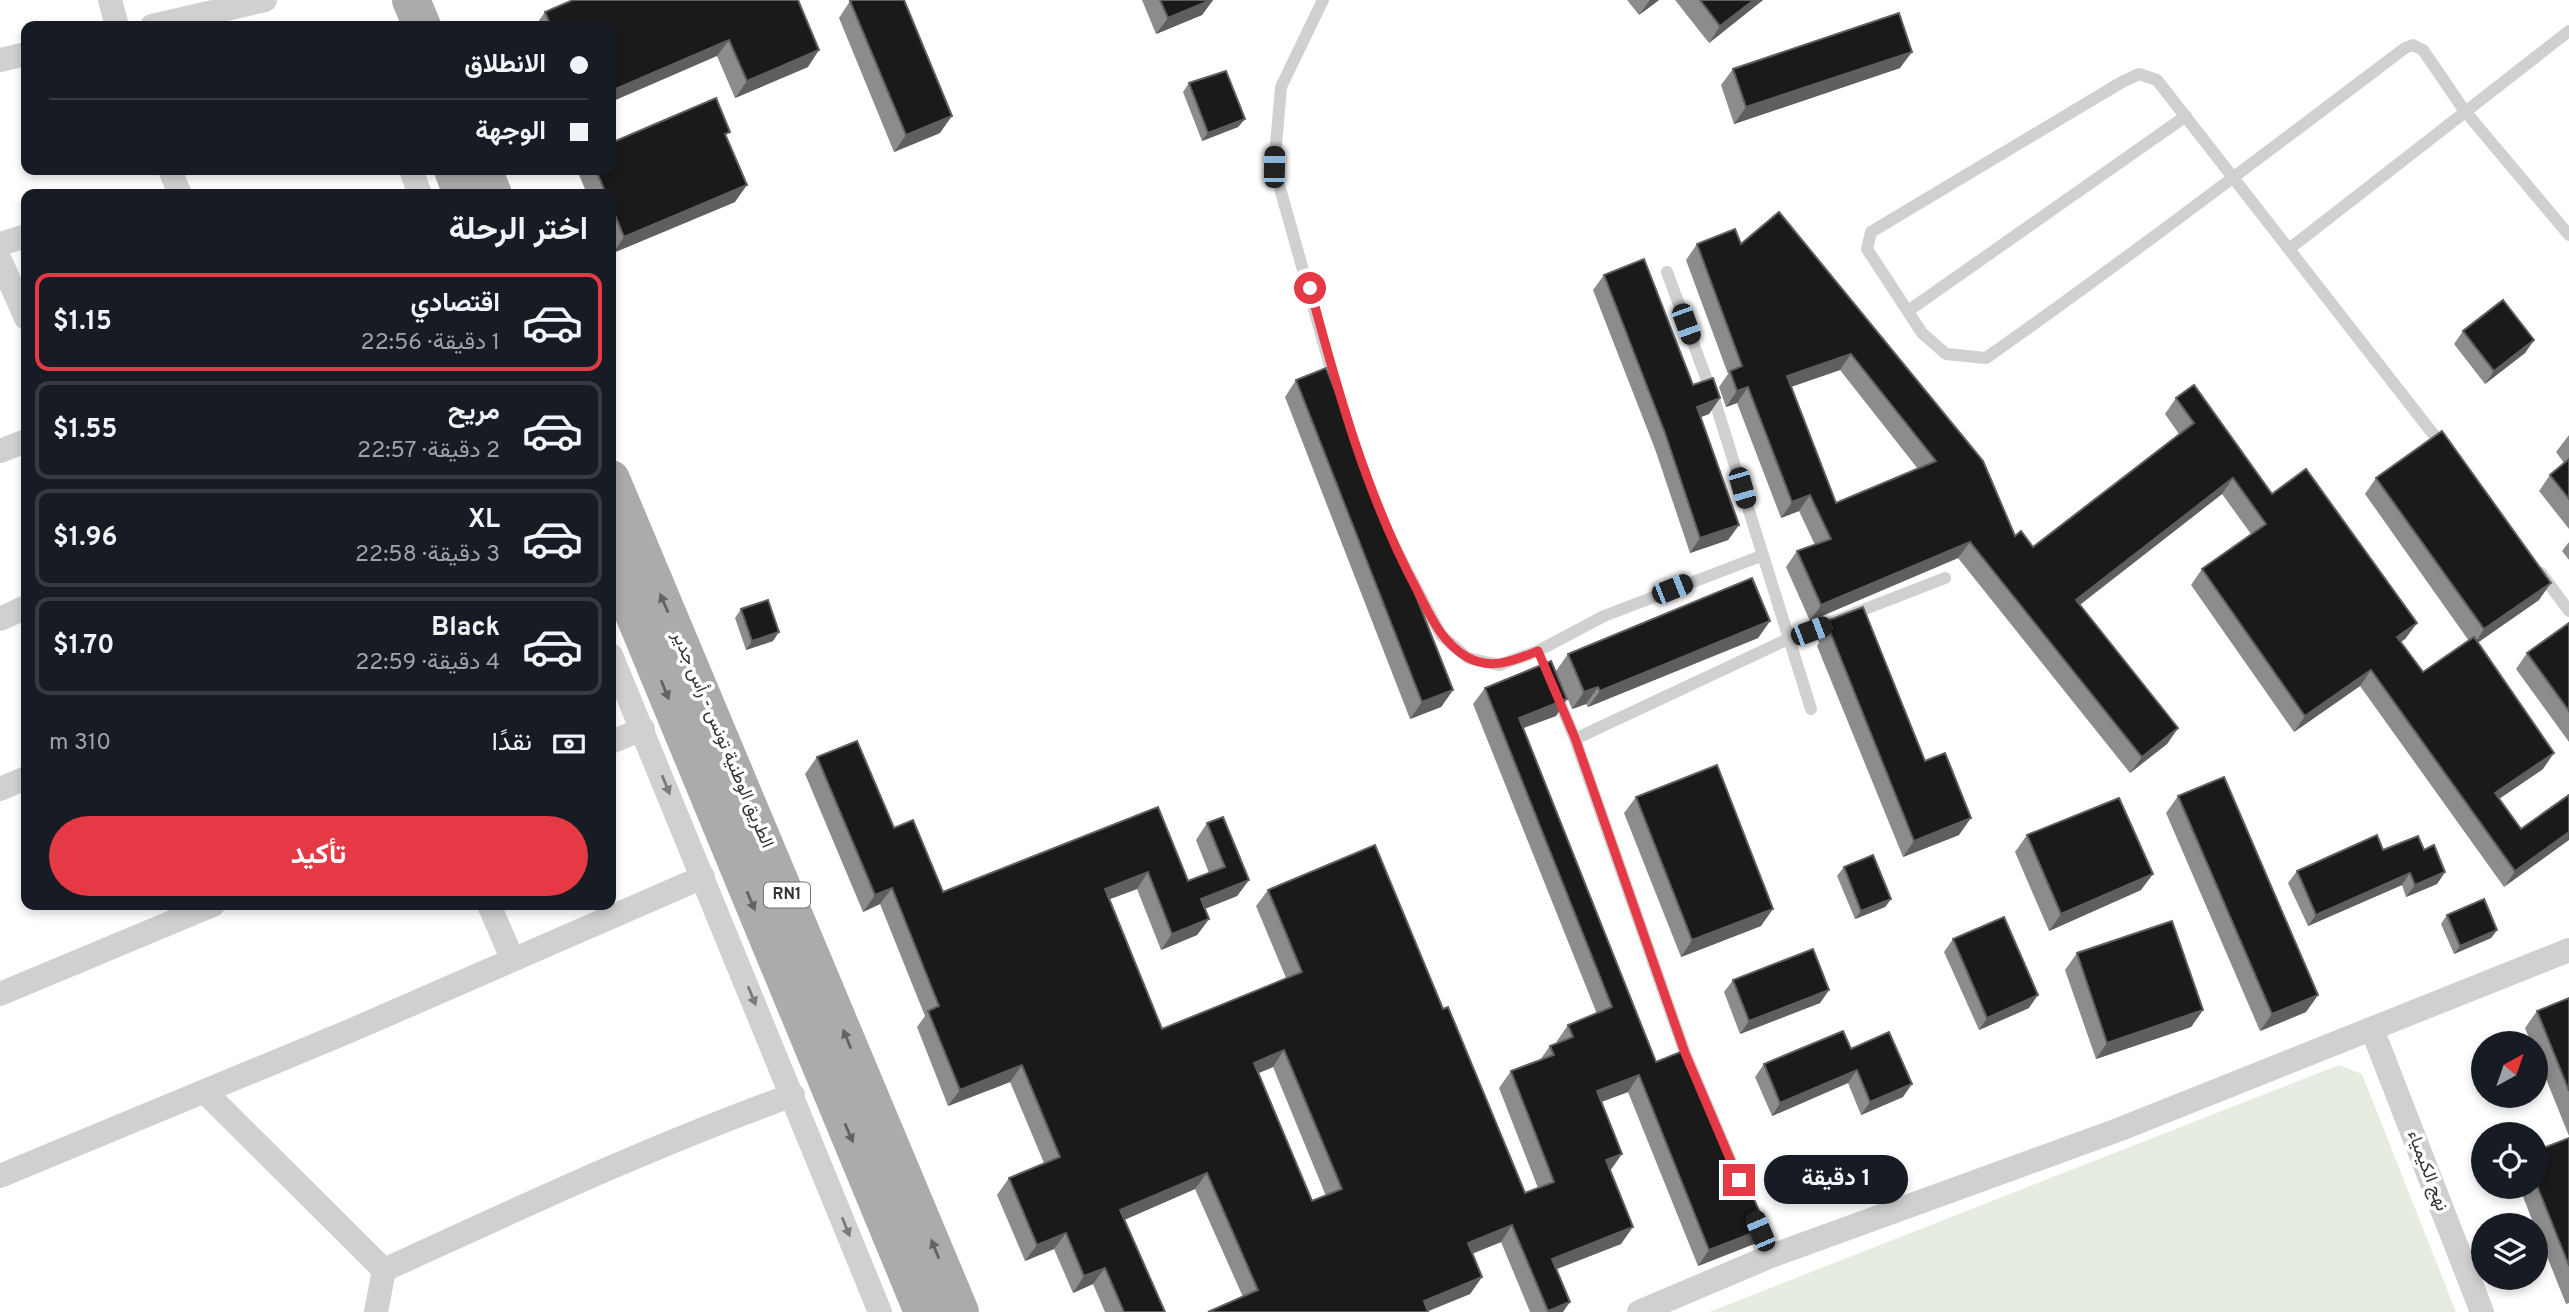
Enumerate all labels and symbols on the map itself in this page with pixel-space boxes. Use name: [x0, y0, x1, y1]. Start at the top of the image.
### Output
car: [1264, 146, 1285, 188]
route start: [1294, 272, 1326, 304]
car: [1669, 301, 1704, 347]
car: [1727, 465, 1758, 511]
car: [1649, 571, 1696, 607]
one-way arrow: [658, 593, 670, 613]
car: [1788, 614, 1835, 648]
street label: الطريق الوطنية تونس - رأس جدير: [665, 627, 778, 852]
one-way arrow: [659, 680, 670, 701]
one-way arrow: [660, 775, 671, 796]
road number: RN1: [764, 882, 810, 908]
one-way arrow: [746, 890, 757, 911]
one-way arrow: [746, 986, 758, 1006]
one-way arrow: [842, 1028, 853, 1049]
north arrow: [2471, 1031, 2548, 1108]
one-way arrow: [843, 1123, 855, 1143]
street label: نهج الكيمياء: [2401, 1127, 2453, 1215]
callout: 1 دقيقة: [1764, 1156, 1907, 1204]
route end: [1723, 1164, 1755, 1196]
car: [1743, 1208, 1778, 1254]
one-way arrow: [841, 1216, 852, 1237]
one-way arrow: [929, 1238, 940, 1259]

